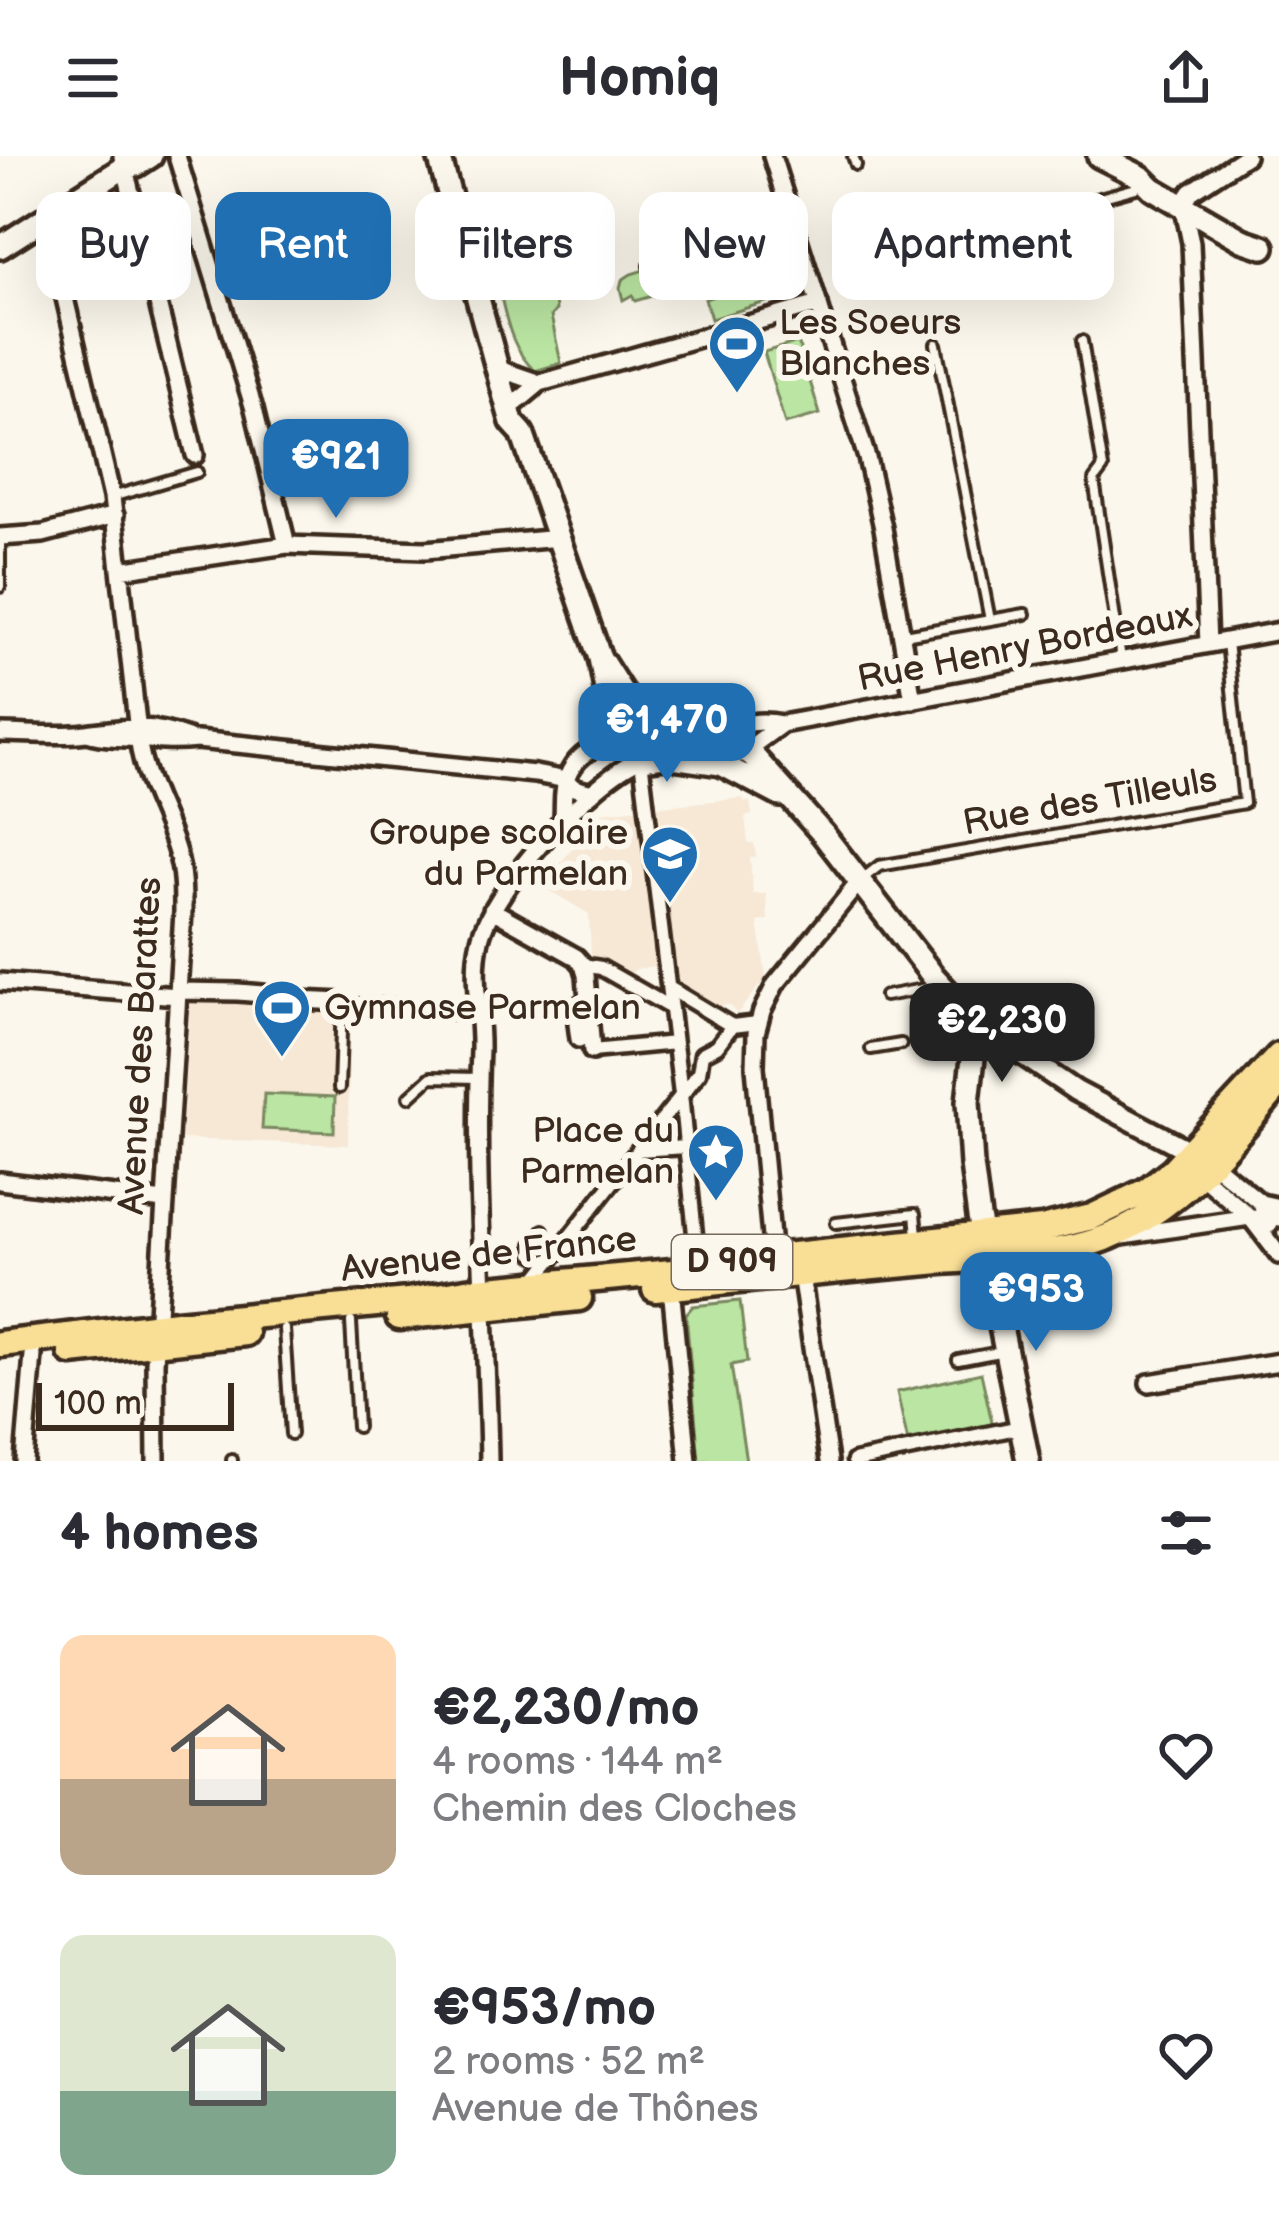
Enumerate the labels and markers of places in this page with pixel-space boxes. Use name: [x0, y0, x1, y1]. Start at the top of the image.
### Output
place label: Les Soeurs Blanches: [779, 302, 961, 386]
sports icon: Les Soeurs Blanches: [706, 313, 768, 395]
pin: €921: [265, 419, 407, 521]
pin: €1,470: [569, 683, 765, 785]
place label: Groupe scolaire du Parmelan: [369, 812, 628, 896]
school or university icon: Groupe scolaire du Parmelan: [639, 823, 701, 905]
sports icon: Gymnase Parmelan: [251, 977, 313, 1059]
pin: €2,230: [904, 983, 1100, 1085]
place label: Gymnase Parmelan: [324, 987, 641, 1030]
place label: Place du Parmelan: [520, 1110, 674, 1194]
place icon: Place du Parmelan: [685, 1121, 747, 1203]
pin: €953: [965, 1252, 1107, 1354]

